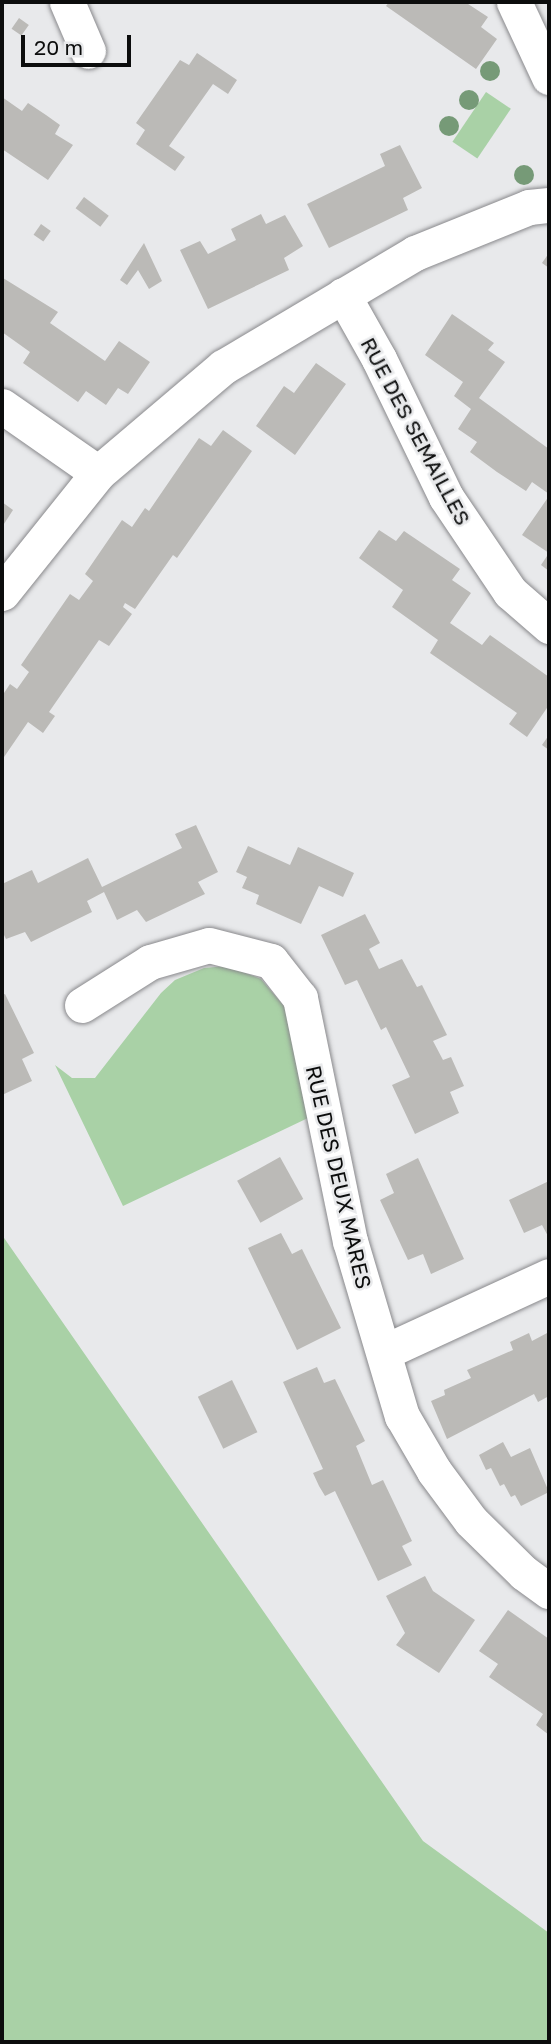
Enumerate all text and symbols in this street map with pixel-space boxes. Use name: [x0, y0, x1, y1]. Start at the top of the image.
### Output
scale bar: [24, 21, 135, 65]
text: 20 m: [34, 34, 83, 60]
street label: RUE DES SEMAILLES: [356, 333, 476, 529]
street label: RUE DES DEUX MARES: [301, 1063, 377, 1291]

